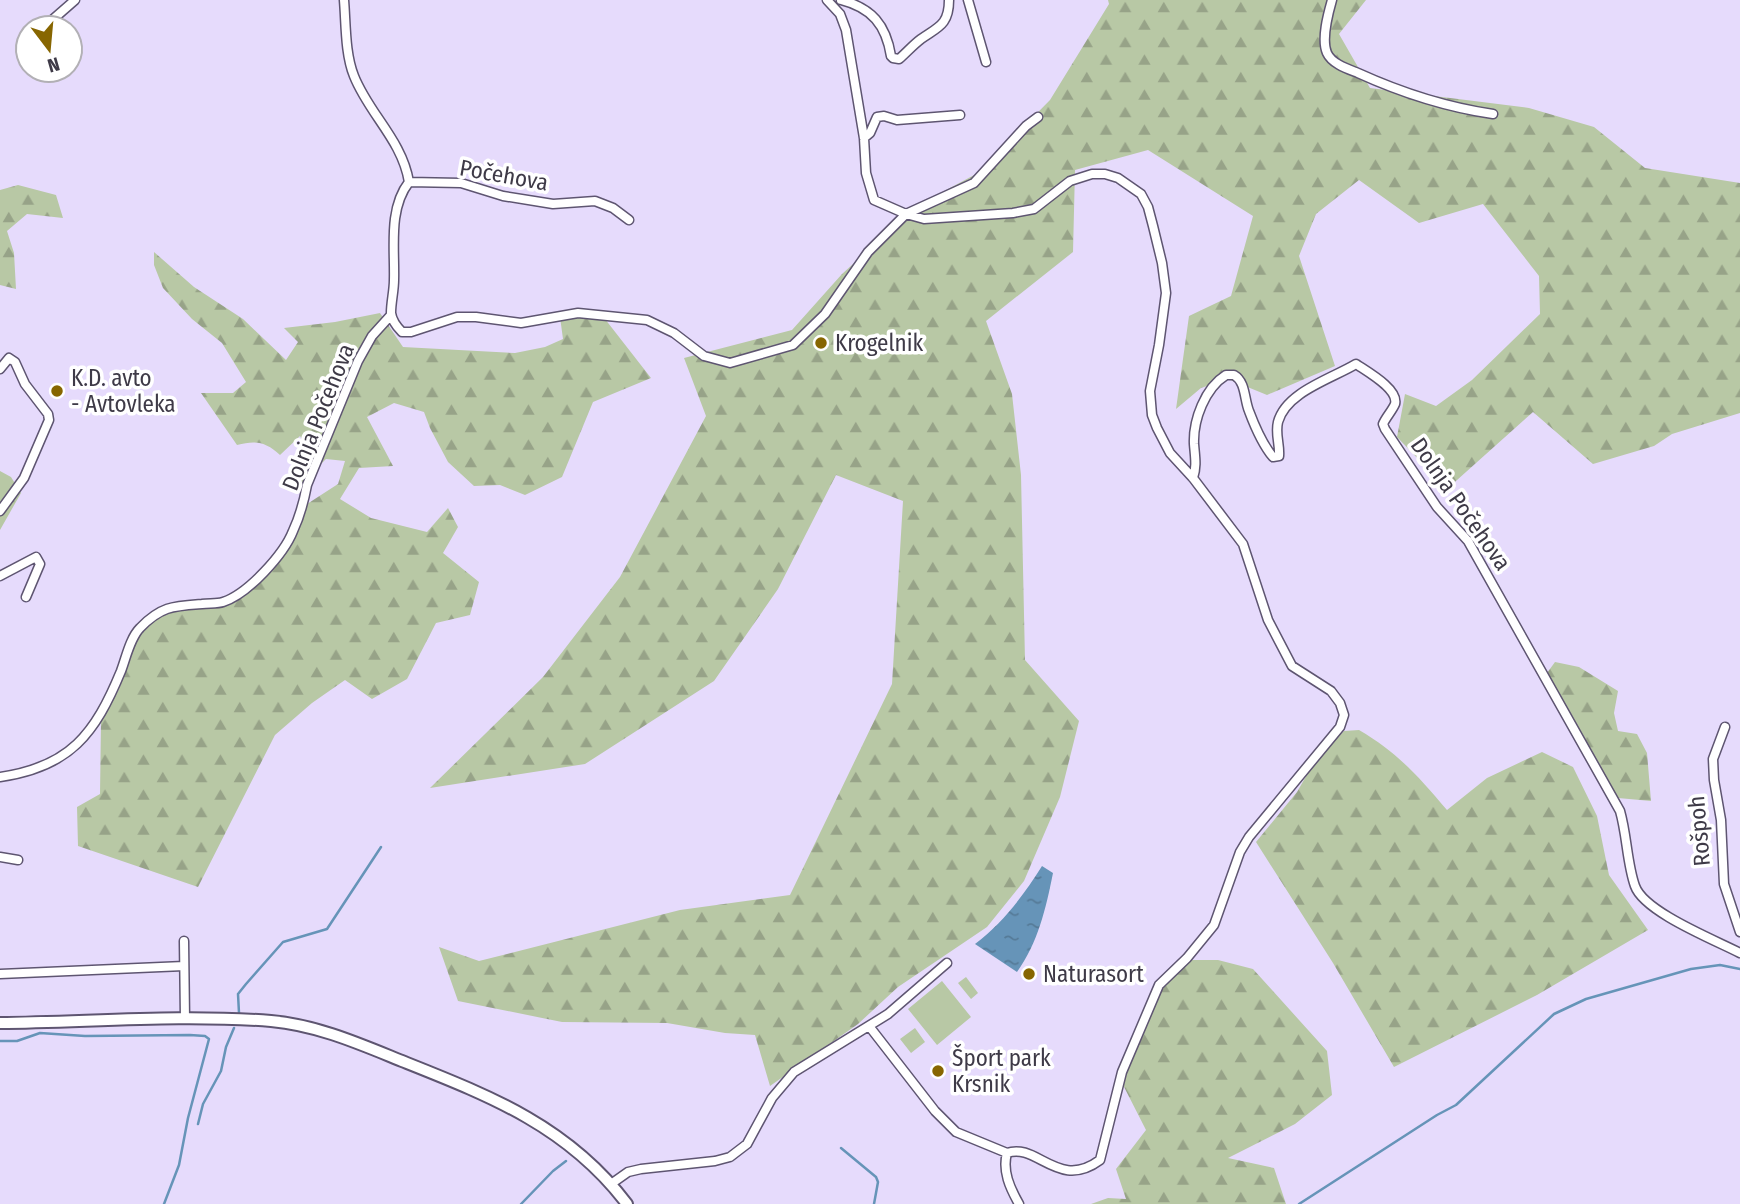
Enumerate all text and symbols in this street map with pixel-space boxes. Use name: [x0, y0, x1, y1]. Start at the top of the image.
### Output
north arrow: [14, 14, 84, 84]
text: N: [45, 52, 62, 77]
street label: Počehova: [457, 153, 551, 197]
place label: Krogelnik: [835, 329, 923, 357]
marker: Krogelnik: [813, 335, 829, 351]
street label: Dolnja Počehova: [276, 340, 360, 494]
place label: K.D. avto - Avtovleka: [71, 364, 176, 418]
marker: K.D. avto - Avtovleka: [49, 383, 65, 399]
street label: Dolnja Počehova: [1405, 432, 1517, 576]
street label: Rošpoh: [1682, 795, 1716, 867]
place label: Naturasort: [1043, 960, 1144, 988]
marker: Naturasort: [1021, 966, 1037, 982]
place label: Šport park Krsnik: [952, 1043, 1051, 1098]
marker: Šport park Krsnik: [930, 1063, 946, 1079]

